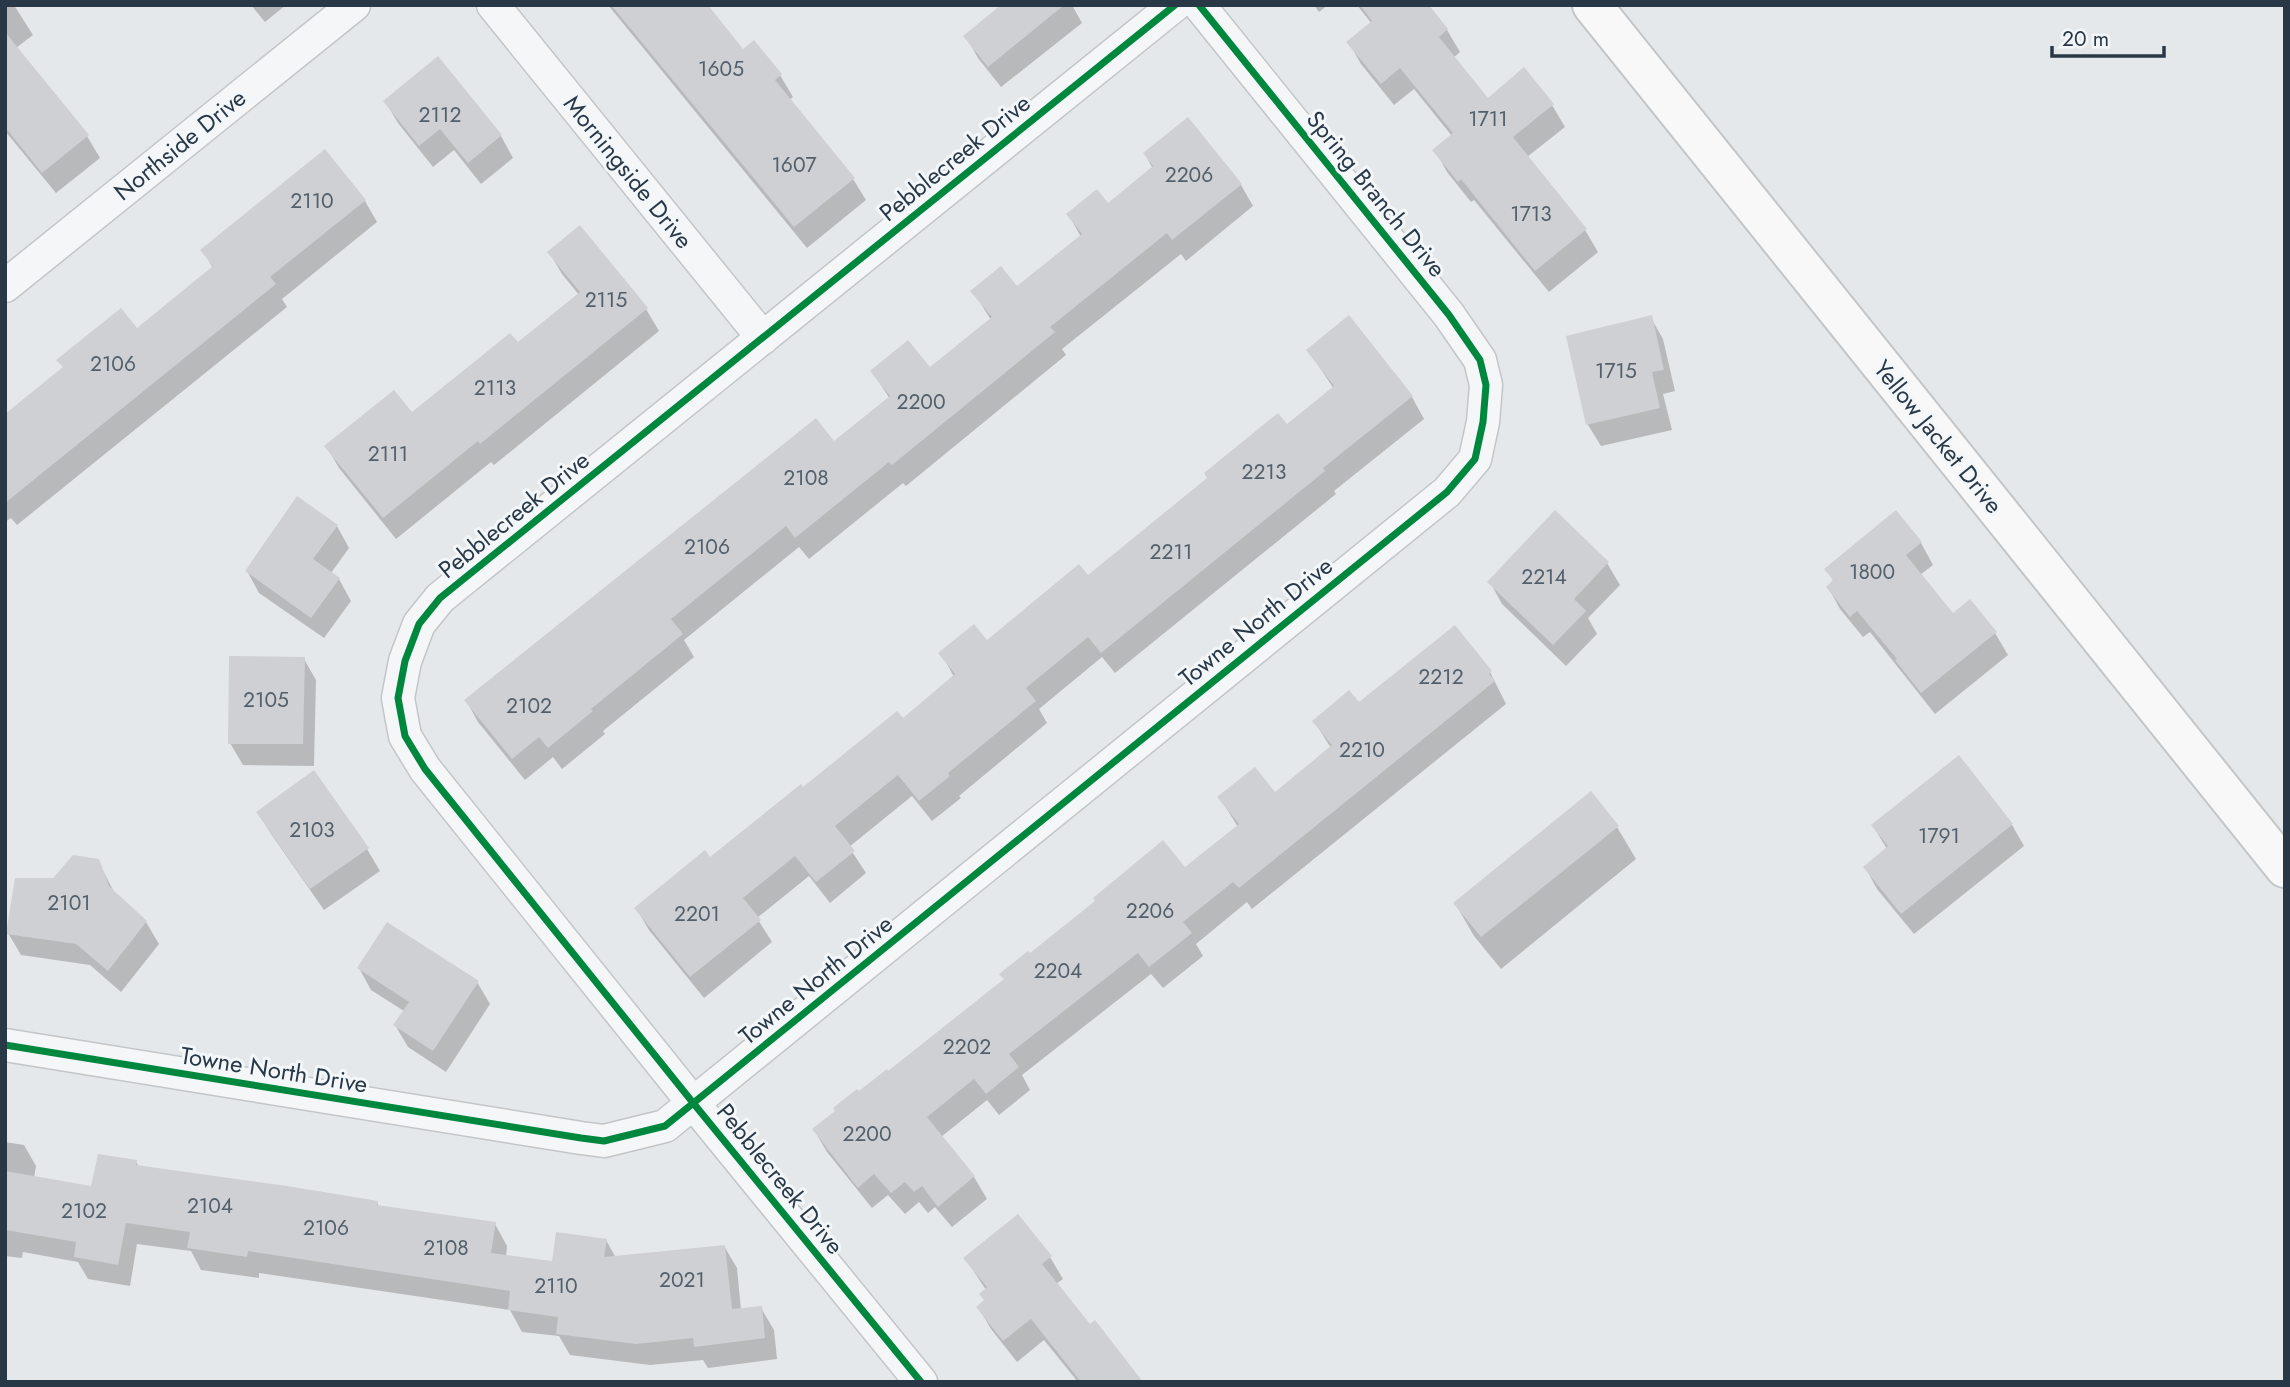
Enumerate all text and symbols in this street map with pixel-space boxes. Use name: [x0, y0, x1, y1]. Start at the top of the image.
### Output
scale bar: [2052, 14, 2164, 58]
text: 20 m: [2062, 24, 2109, 54]
house number: 1605: [698, 54, 744, 84]
street label: Northside Drive: [106, 80, 253, 209]
street label: Pebblecreek Drive: [872, 86, 1038, 229]
street label: Morningside Drive: [556, 87, 701, 256]
house number: 2112: [419, 100, 461, 130]
street label: Spring Branch Drive: [1298, 103, 1455, 284]
house number: 1711: [1468, 104, 1508, 134]
house number: 1607: [771, 150, 817, 180]
house number: 2206: [1165, 160, 1213, 190]
house number: 2110: [290, 186, 334, 216]
house number: 1713: [1510, 199, 1552, 229]
house number: 2115: [585, 285, 627, 315]
house number: 2106: [90, 349, 136, 379]
street label: Yellow Jacket Drive: [1866, 352, 2011, 521]
house number: 1715: [1595, 356, 1637, 386]
house number: 2113: [474, 373, 516, 403]
house number: 2200: [896, 387, 946, 417]
house number: 2111: [368, 439, 408, 469]
street label: Pebblecreek Drive: [431, 443, 597, 586]
house number: 2213: [1242, 457, 1286, 487]
house number: 2108: [783, 463, 829, 493]
house number: 2106: [684, 532, 730, 562]
house number: 2211: [1150, 537, 1192, 567]
street label: Towne North Drive: [1171, 549, 1340, 695]
house number: 1800: [1849, 557, 1895, 587]
house number: 2214: [1521, 562, 1567, 592]
house number: 2212: [1418, 662, 1464, 692]
house number: 2105: [243, 685, 289, 715]
house number: 2102: [506, 691, 552, 721]
house number: 2210: [1339, 735, 1385, 765]
house number: 2103: [289, 815, 335, 845]
house number: 1791: [1918, 821, 1960, 851]
house number: 2101: [47, 888, 91, 918]
house number: 2206: [1126, 896, 1174, 926]
house number: 2201: [674, 899, 720, 929]
street label: Towne North Drive: [731, 907, 900, 1053]
house number: 2204: [1034, 956, 1082, 986]
house number: 2202: [943, 1032, 991, 1062]
street label: Towne North Drive: [178, 1037, 370, 1102]
street label: Pebblecreek Drive: [709, 1096, 852, 1262]
house number: 2200: [842, 1119, 892, 1149]
house number: 2104: [187, 1191, 233, 1221]
house number: 2102: [61, 1196, 107, 1226]
house number: 2106: [303, 1213, 349, 1243]
house number: 2108: [423, 1233, 469, 1263]
house number: 2021: [659, 1265, 705, 1295]
house number: 2110: [534, 1271, 578, 1301]

